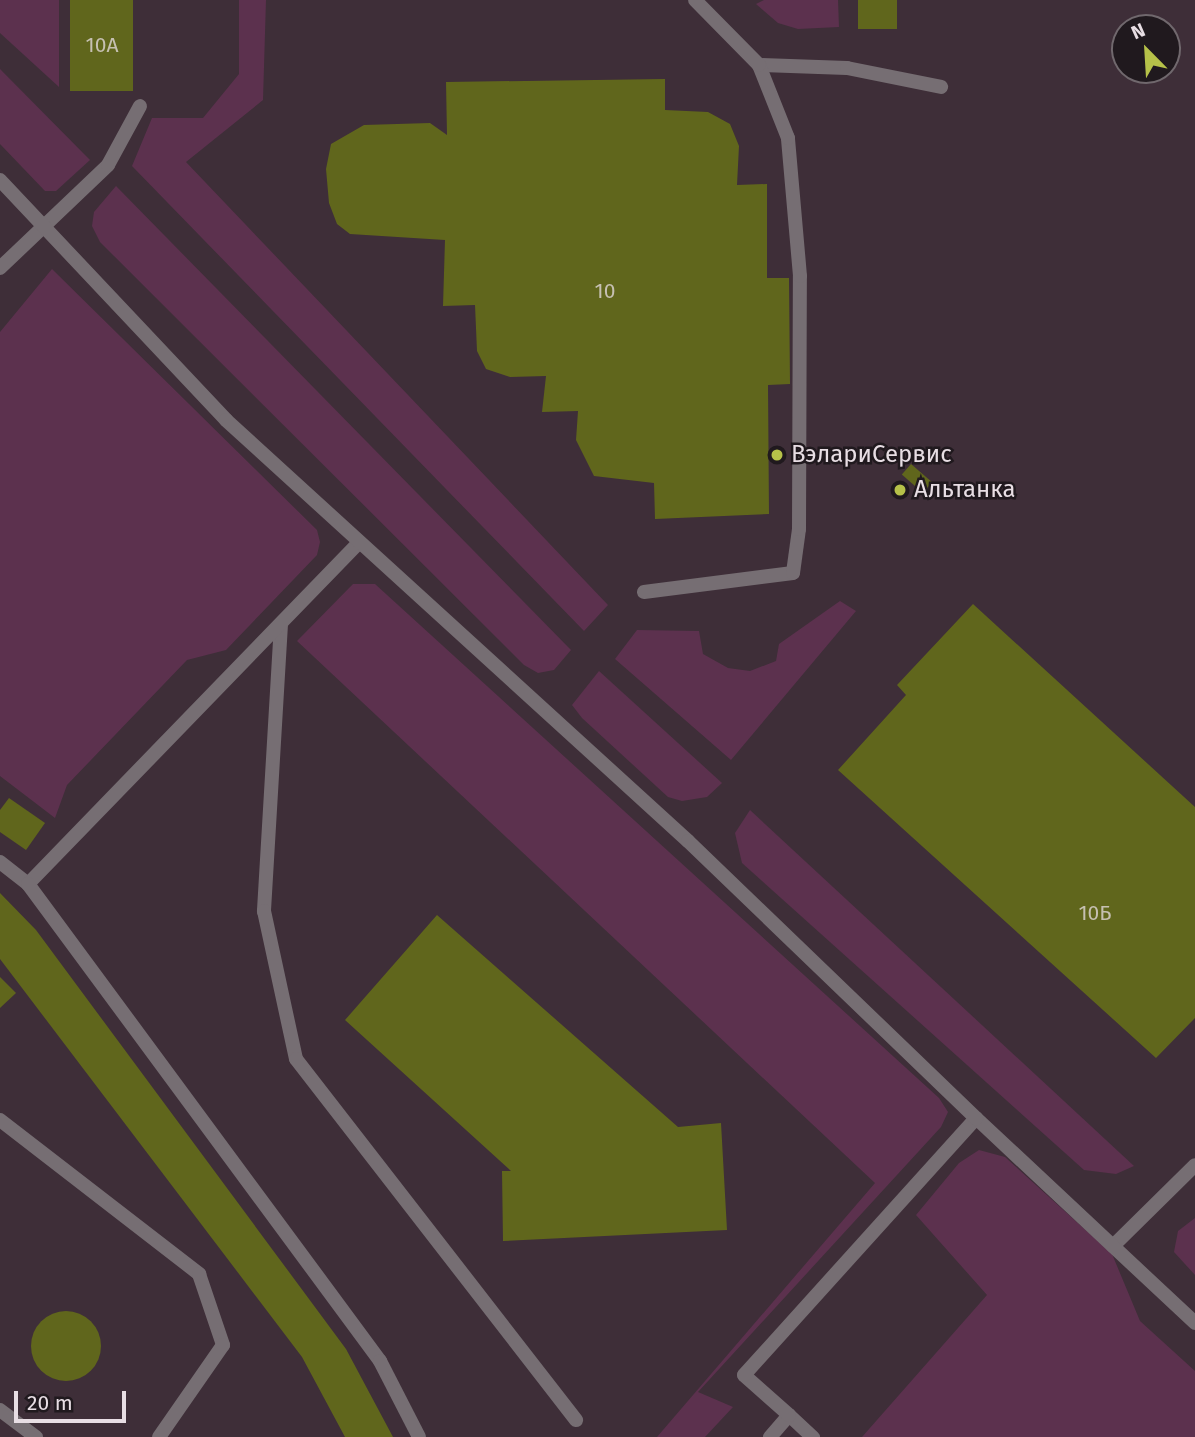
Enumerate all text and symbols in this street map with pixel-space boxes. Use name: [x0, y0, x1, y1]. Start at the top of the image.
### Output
north arrow: [1111, 14, 1181, 84]
text: N: [1128, 18, 1148, 44]
house number: 10А: [86, 32, 118, 58]
house number: 10: [595, 278, 615, 304]
place label: ВэлариСервис: [791, 441, 952, 469]
marker: ВэлариСервис: [769, 447, 785, 463]
place label: Альтанка: [914, 476, 1015, 504]
marker: Альтанка: [892, 482, 908, 498]
house number: 10Б: [1079, 900, 1111, 926]
scale bar: [18, 1378, 130, 1422]
text: 20 m: [27, 1390, 73, 1416]

